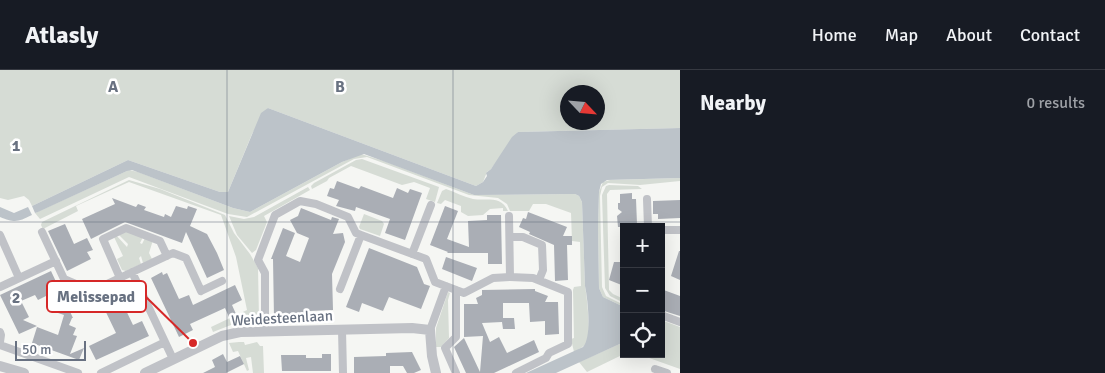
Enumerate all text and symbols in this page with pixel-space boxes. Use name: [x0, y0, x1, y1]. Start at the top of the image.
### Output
text: Atlasly: [25, 20, 98, 50]
text: Home: [812, 24, 857, 46]
text: Map: [885, 24, 918, 46]
text: About: [946, 24, 992, 46]
text: Contact: [1020, 24, 1080, 46]
text: A: [108, 77, 119, 97]
text: B: [335, 77, 345, 97]
north arrow: [560, 85, 605, 130]
text: Nearby: [700, 90, 766, 116]
text: 0 results: [1026, 93, 1085, 113]
text: 1: [12, 136, 21, 156]
map controls: [620, 223, 665, 358]
button: +: [620, 223, 665, 268]
button: −: [620, 268, 665, 313]
callout: Melissepad: [47, 281, 146, 312]
text: Melissepad: [57, 287, 136, 307]
text: 2: [12, 288, 20, 308]
street label: Weidesteenlaan: [231, 306, 333, 330]
button: locate: [620, 313, 665, 358]
scale bar: [15, 338, 86, 361]
text: 50 m: [22, 341, 51, 358]

